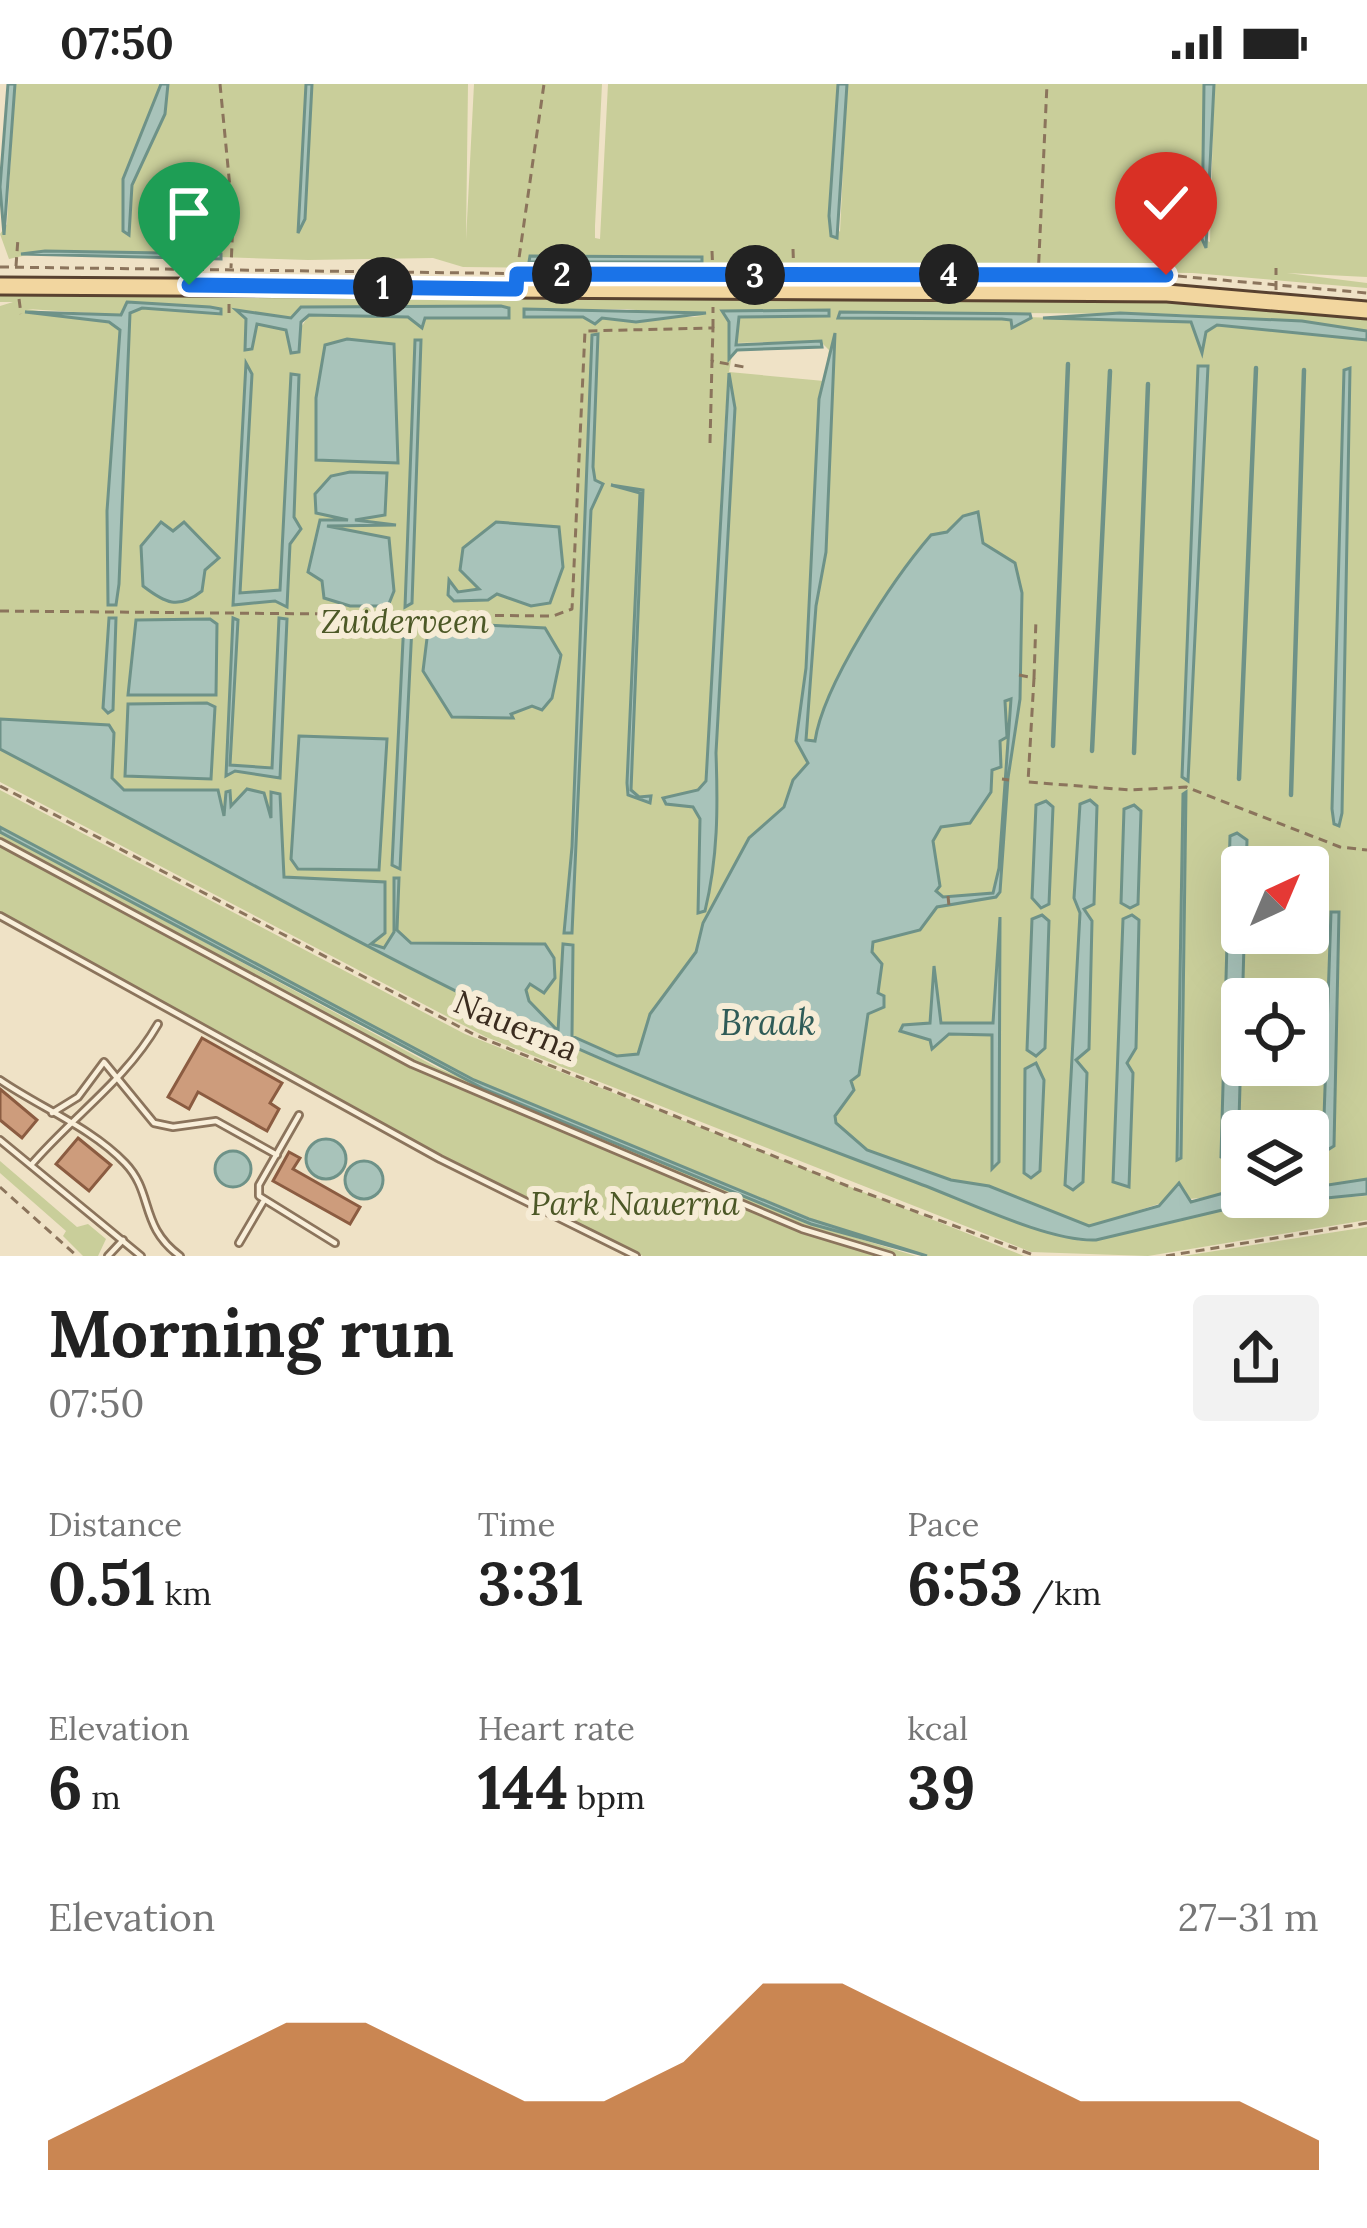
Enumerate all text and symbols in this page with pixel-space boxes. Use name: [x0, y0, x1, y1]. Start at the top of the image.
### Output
text: 07:50: [60, 14, 174, 71]
pin: [1115, 152, 1217, 275]
pin: [138, 162, 240, 285]
icon: check: [1133, 170, 1199, 236]
icon: arrive: [156, 180, 222, 246]
pin: 2: [532, 244, 592, 304]
pin: 4: [919, 244, 979, 304]
pin: 3: [725, 245, 785, 305]
text: 2: [553, 253, 571, 295]
text: 4: [940, 253, 958, 295]
text: 3: [746, 254, 764, 296]
pin: 1: [353, 257, 413, 317]
text: 1: [376, 266, 390, 308]
park label: Zuiderveen: [321, 600, 489, 642]
north arrow: [1221, 846, 1329, 954]
map controls: [1221, 846, 1329, 1218]
button: locate: [1221, 978, 1329, 1086]
street label: Nauerna: [448, 980, 584, 1070]
water label: Braak: [720, 999, 816, 1045]
button: layers: [1221, 1110, 1329, 1218]
park label: Park Nauerna: [530, 1182, 741, 1224]
text: Morning run: [48, 1291, 454, 1375]
button: share: [1193, 1295, 1319, 1421]
text: 07:50: [48, 1378, 145, 1428]
text: Distance: [48, 1503, 182, 1545]
text: Time: [478, 1503, 555, 1545]
text: Pace: [907, 1503, 979, 1545]
text: 0.51: [48, 1545, 156, 1621]
text: 3:31: [478, 1545, 584, 1621]
text: 6:53: [907, 1545, 1023, 1621]
text: km: [156, 1572, 212, 1614]
text: /km: [1023, 1572, 1102, 1614]
text: Elevation: [48, 1707, 190, 1749]
text: Heart rate: [478, 1707, 635, 1749]
text: kcal: [907, 1707, 968, 1749]
text: 6: [48, 1749, 83, 1825]
text: 144: [478, 1749, 568, 1825]
text: 39: [907, 1749, 976, 1825]
text: m: [83, 1776, 121, 1818]
text: bpm: [568, 1776, 645, 1818]
text: Elevation: [48, 1892, 216, 1942]
text: 27–31 m: [1178, 1892, 1319, 1942]

